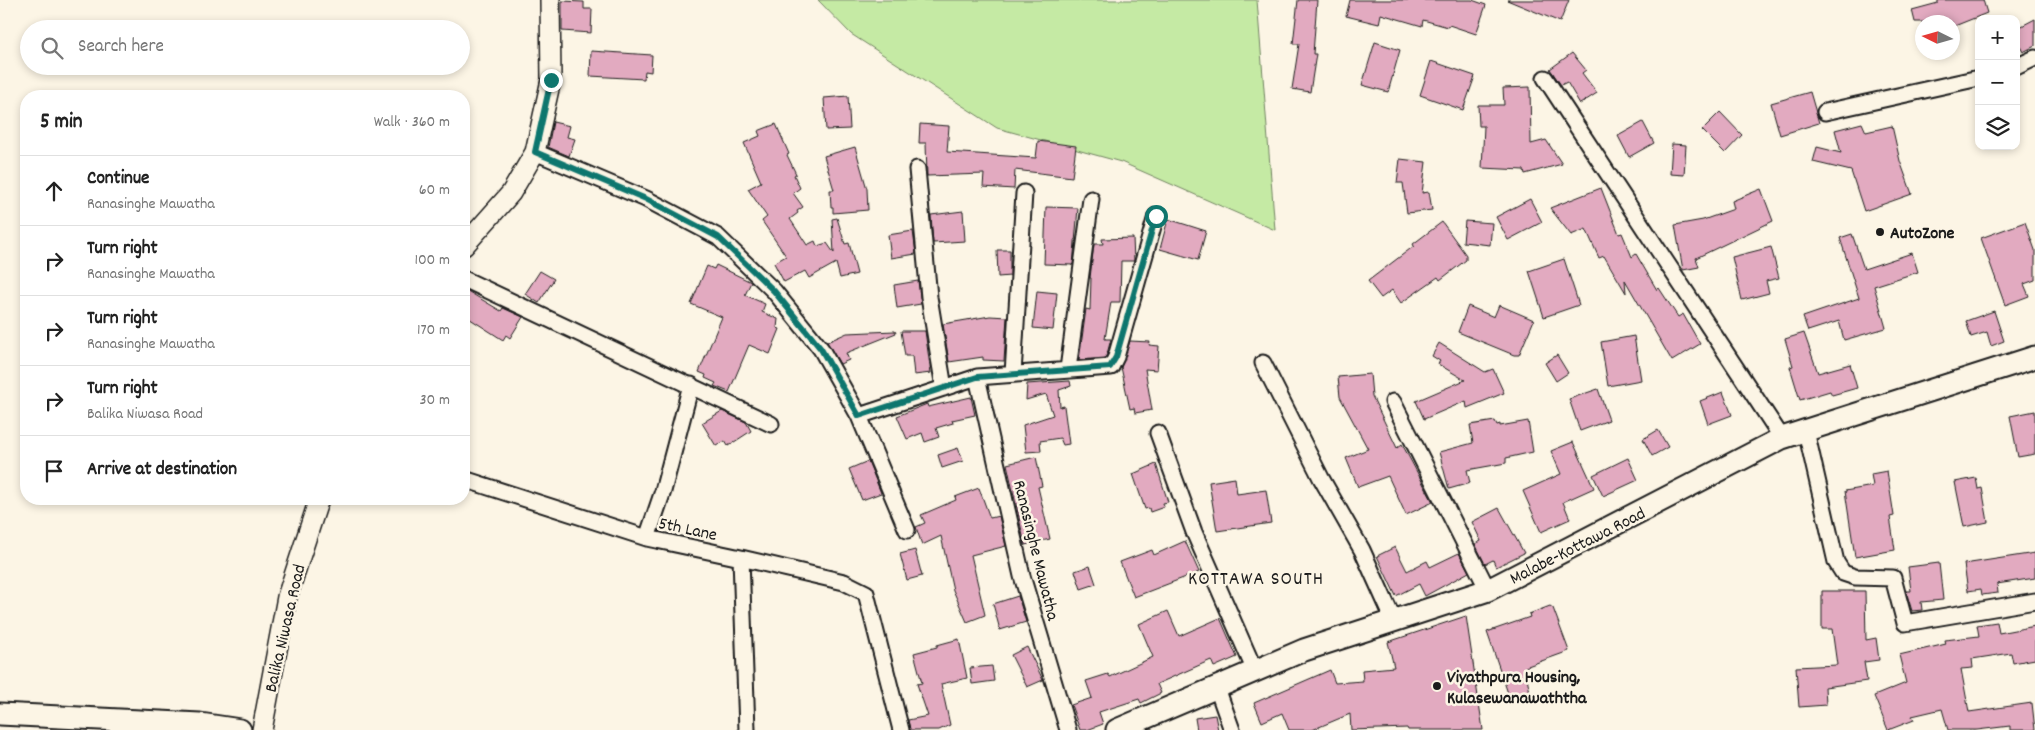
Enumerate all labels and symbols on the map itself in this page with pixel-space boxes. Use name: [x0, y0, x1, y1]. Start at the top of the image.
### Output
north arrow: [1915, 15, 1960, 60]
route end: [540, 69, 563, 92]
route start: [1145, 205, 1168, 228]
place label: AutoZone: [1890, 222, 1955, 247]
marker: AutoZone: [1874, 226, 1886, 238]
street label: Ranasinghe Mawatha: [1005, 478, 1064, 624]
street label: Malabe-Kottawa Road: [1506, 502, 1650, 592]
street label: 5th Lane: [656, 512, 719, 549]
street label: Balika Niwasa Road: [260, 562, 313, 695]
district label: KOTTAWA SOUTH: [1188, 566, 1324, 594]
place label: Viyathpura Housing, Kulasewanawaththa: [1447, 666, 1587, 712]
marker: Viyathpura Housing, Kulasewanawaththa: [1431, 680, 1443, 692]

